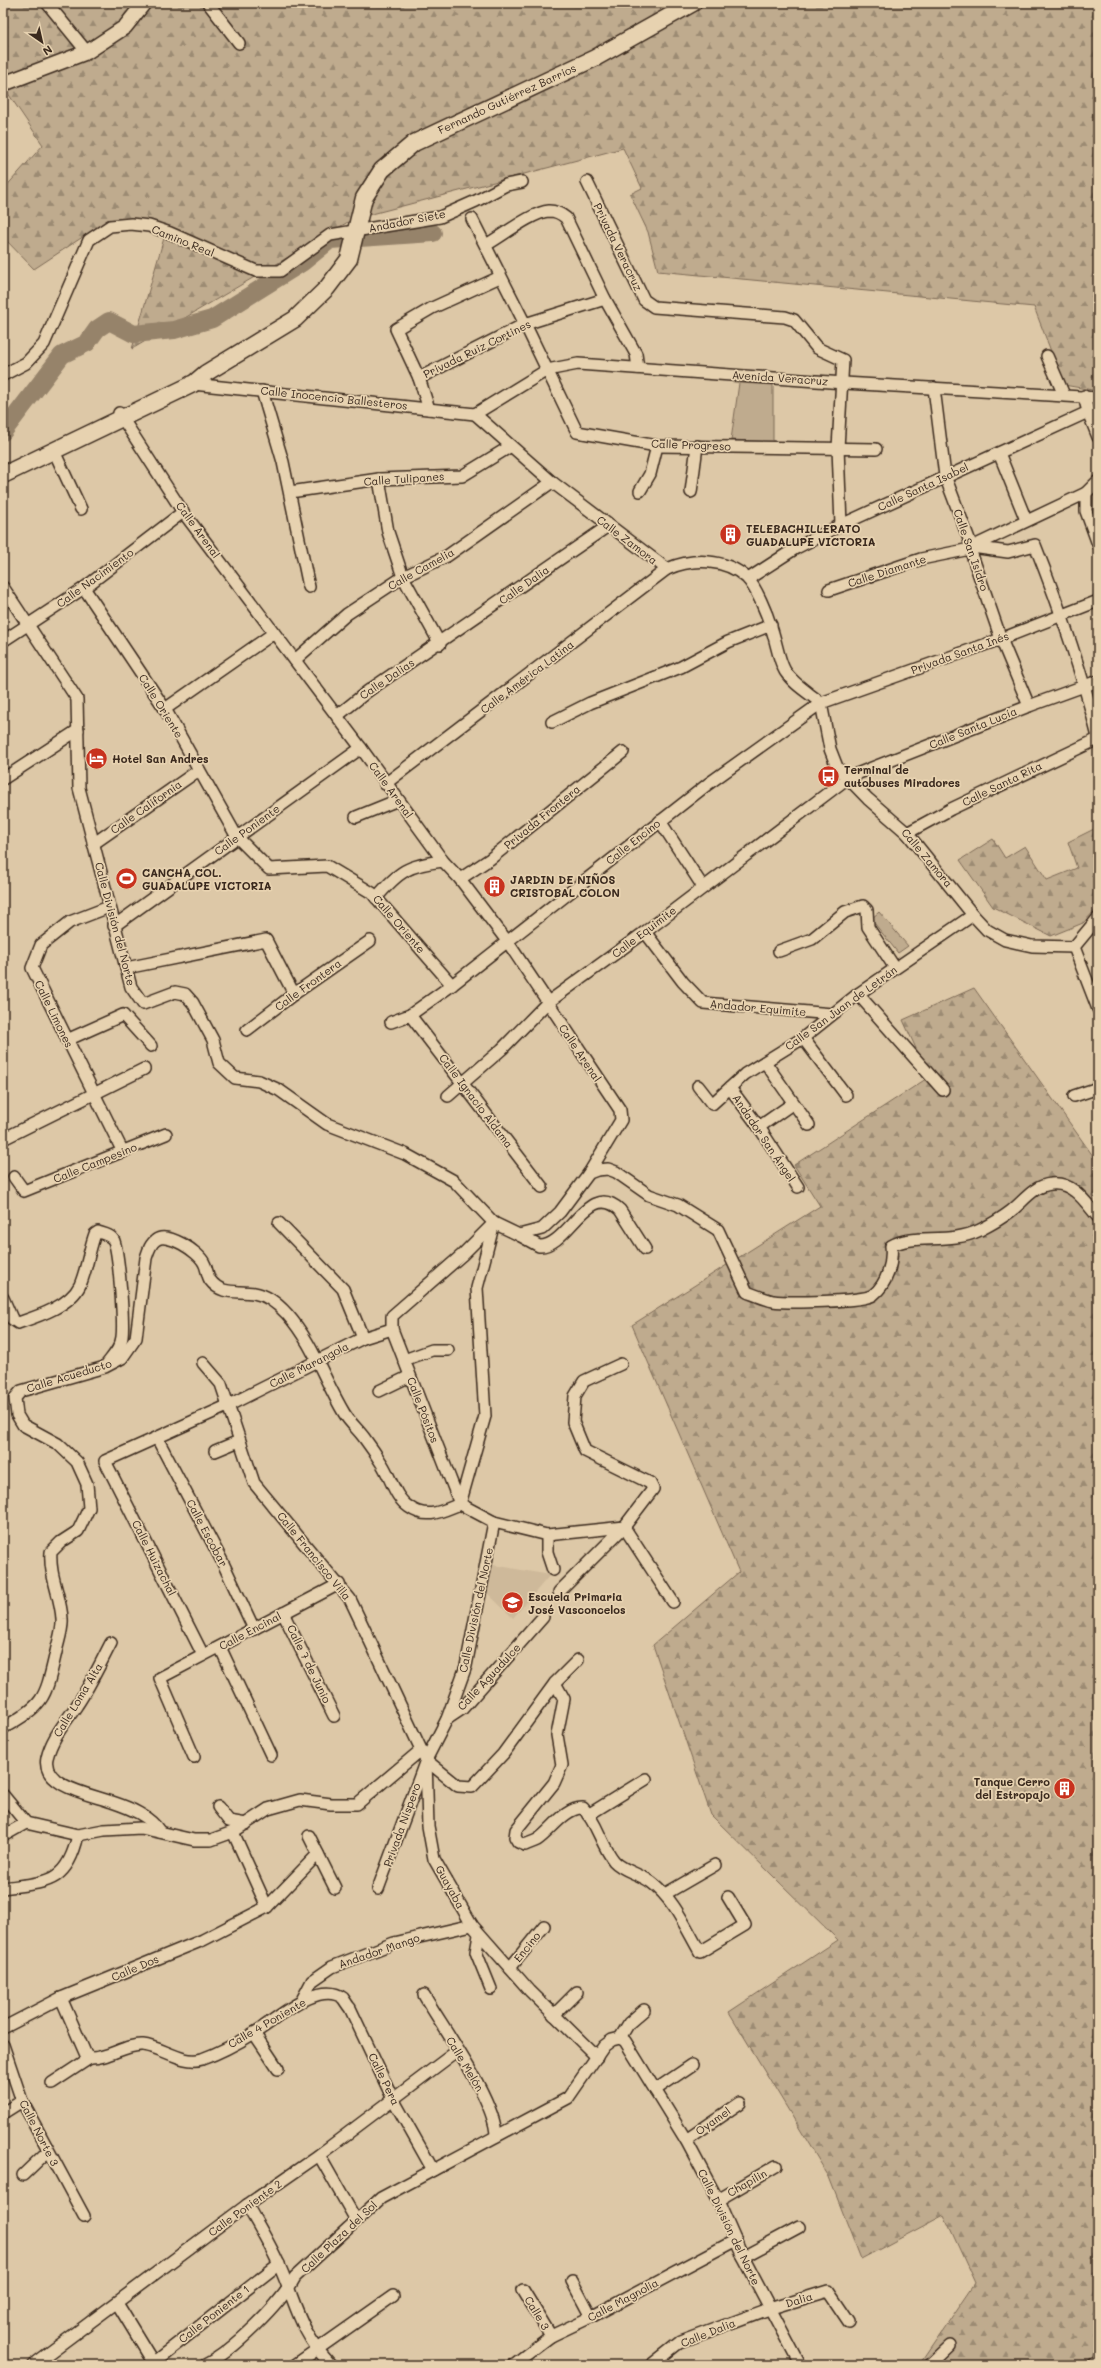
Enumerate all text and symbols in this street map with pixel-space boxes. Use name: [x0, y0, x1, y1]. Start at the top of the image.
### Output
north arrow: [22, 22, 62, 62]
text: N: [40, 42, 56, 59]
street label: Fernando Gutiérrez Barrios: [435, 60, 578, 137]
street label: Privada Veracruz: [591, 200, 646, 293]
street label: Andador Siete: [367, 206, 447, 235]
street label: Camino Real: [150, 221, 217, 260]
street label: Privada Ruiz Cortines: [420, 316, 533, 381]
street label: Avenida Veracruz: [731, 367, 829, 388]
street label: Calle Inocencio Ballesteros: [260, 382, 408, 413]
street label: Calle Progreso: [651, 436, 732, 453]
street label: Calle Santa Isabel: [875, 459, 971, 514]
street label: Calle Tulipanes: [363, 468, 445, 489]
street label: Calle Arenal: [173, 499, 224, 561]
street label: Calle San Isidro: [950, 507, 993, 593]
street label: Calle Zamora: [594, 512, 661, 567]
place label: TELEBACHILLERATO GUADALUPE VICTORIA: [746, 521, 876, 549]
building icon: TELEBACHILLERATO GUADALUPE VICTORIA: [718, 522, 744, 548]
street label: Calle Nacimiento: [53, 544, 137, 611]
street label: Calle Camelia: [385, 544, 457, 593]
street label: Calle Diamante: [846, 551, 928, 590]
street label: Calle Dalia: [496, 562, 552, 607]
street label: Privada Santa Inés: [909, 628, 1011, 677]
street label: Calle América Latina: [477, 636, 577, 717]
street label: Calle Dalias: [356, 655, 417, 703]
street label: Calle Oriente: [136, 671, 187, 741]
street label: Calle Santa Lucía: [927, 703, 1019, 752]
hotel icon: Hotel San Andres: [83, 746, 109, 772]
place label: Hotel San Andres: [112, 751, 209, 766]
street label: Calle Santa Rita: [959, 758, 1044, 809]
street label: Calle Arenal: [366, 759, 417, 821]
place label: Terminal de autobuses Miradores: [844, 762, 961, 790]
bus stop icon: Terminal de autobuses Miradores: [816, 763, 842, 789]
street label: Calle California: [107, 776, 185, 837]
street label: Privada Frontera: [500, 781, 583, 852]
street label: Calle Poniente: [211, 801, 283, 859]
street label: Calle Encino: [602, 815, 663, 868]
street label: Calle Zamora: [898, 825, 957, 890]
street label: Calle División del Norte: [92, 860, 139, 988]
place label: CANCHA COL. GUADALUPE VICTORIA: [142, 865, 272, 893]
sports icon: CANCHA COL. GUADALUPE VICTORIA: [114, 866, 140, 892]
place label: JARDIN DE NIÑOS CRISTOBAL COLON: [510, 872, 620, 900]
building icon: JARDIN DE NIÑOS CRISTOBAL COLON: [482, 873, 508, 899]
street label: Calle Oriente: [370, 891, 429, 956]
street label: Calle Equimite: [608, 902, 679, 961]
street label: Calle Frontera: [271, 955, 344, 1014]
street label: Calle San Juan de Letrán: [782, 962, 900, 1053]
street label: Calle Limones: [32, 978, 77, 1050]
street label: Andador Equimite: [709, 996, 807, 1019]
street label: Calle Arenal: [556, 1021, 605, 1084]
street label: Calle Ignacio Aldama: [436, 1051, 517, 1151]
street label: Andador San Ángel: [730, 1091, 799, 1184]
street label: Calle Campesino: [51, 1139, 139, 1186]
street label: Calle Marangola: [267, 1338, 351, 1391]
street label: Calle Acueducto: [24, 1355, 114, 1396]
street label: Calle Pósitos: [404, 1375, 443, 1445]
street label: Calle Escobar: [183, 1496, 232, 1569]
street label: Calle Francisco Villa: [274, 1508, 355, 1603]
street label: Calle Huizachal: [129, 1517, 180, 1598]
street label: Calle División del Norte: [455, 1546, 496, 1674]
place label: Escuela Primaria José Vasconcelos: [528, 1589, 626, 1617]
school or university icon: Escuela Primaria José Vasconcelos: [499, 1590, 525, 1616]
street label: Calle Encinal: [216, 1608, 284, 1653]
street label: Calle 7 de Junio: [284, 1622, 335, 1706]
street label: Calle Aguadulce: [454, 1640, 524, 1713]
street label: Calle Loma Alta: [49, 1660, 106, 1740]
place label: Tanque Cerro del Estropajo: [974, 1774, 1050, 1802]
building icon: Tanque Cerro del Estropajo: [1052, 1775, 1078, 1801]
street label: Privada Níspero: [379, 1780, 424, 1869]
street label: Guayaba: [432, 1862, 469, 1911]
street label: Encino: [510, 1928, 544, 1965]
street label: Andador Mango: [336, 1929, 422, 1971]
street label: Calle Dos: [109, 1951, 161, 1984]
street label: Calle 4 Poniente: [225, 1994, 309, 2051]
street label: Calle Melón: [443, 2034, 488, 2094]
street label: Calle Pera: [365, 2050, 404, 2108]
street label: Calle Norte 3: [16, 2097, 63, 2169]
street label: Oyamel: [692, 2103, 733, 2138]
street label: Chapilin: [724, 2165, 769, 2200]
street label: Calle División del Norte: [695, 2166, 764, 2287]
street label: Calle Poniente 2: [205, 2176, 284, 2239]
street label: Calle Plaza del Sol: [297, 2197, 380, 2276]
street label: Calle Magnolia: [585, 2275, 661, 2325]
street label: Calle Poniente 1: [175, 2281, 252, 2346]
street label: Dalia: [784, 2288, 814, 2311]
street label: Calle 3: [521, 2293, 554, 2333]
street label: Calle Dalia: [678, 2315, 738, 2350]

